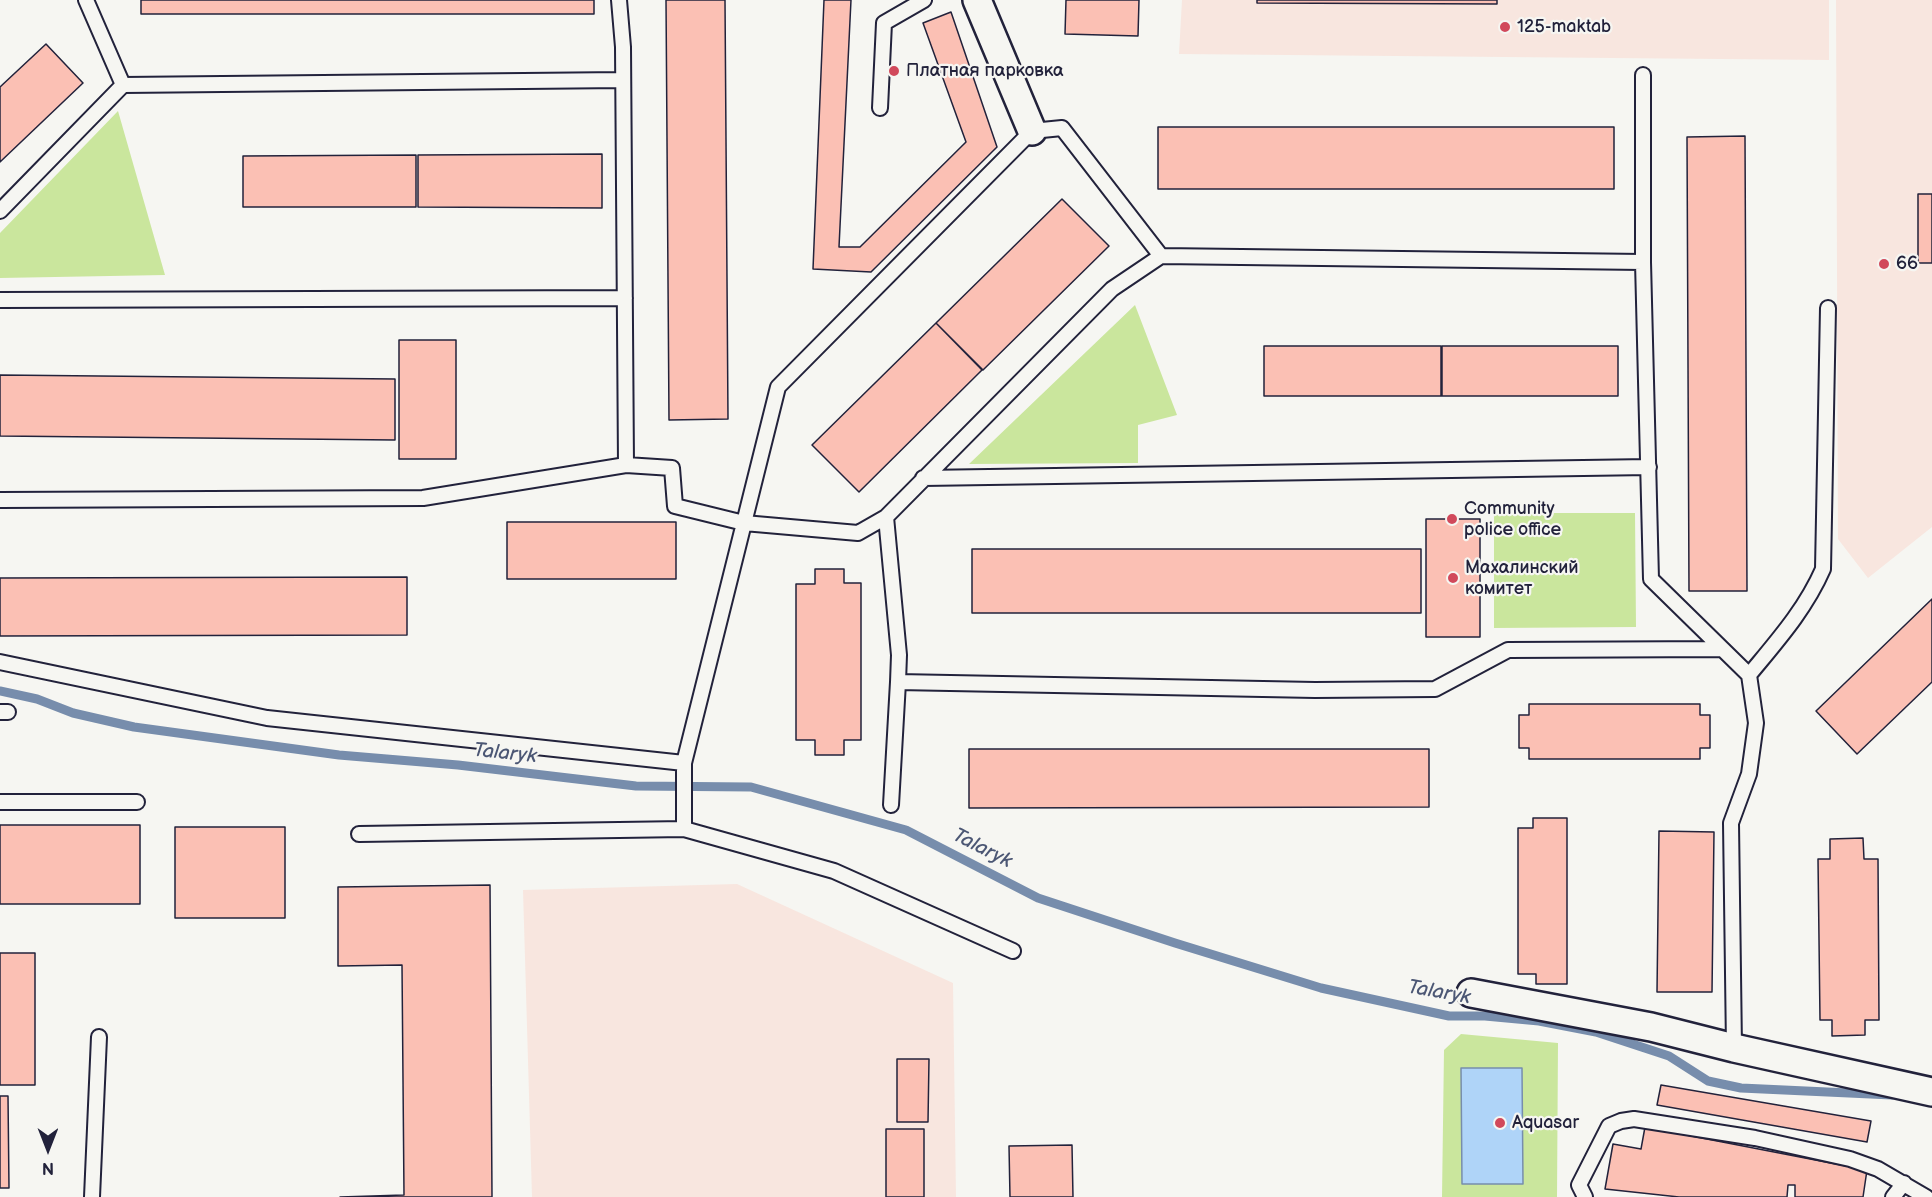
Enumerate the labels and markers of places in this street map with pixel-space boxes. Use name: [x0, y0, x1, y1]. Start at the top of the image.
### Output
place label: 125-maktab: [1517, 16, 1611, 38]
marker: 125-maktab: [1498, 20, 1512, 34]
place label: Платная парковка: [906, 60, 1064, 82]
marker: Платная парковка: [887, 64, 901, 78]
place label: 66: [1896, 253, 1918, 275]
marker: 66: [1877, 257, 1891, 271]
place label: Community police office: [1464, 498, 1561, 540]
marker: Community police office: [1445, 512, 1459, 526]
place label: Махалинский комитет: [1465, 557, 1578, 600]
marker: Махалинский комитет: [1446, 571, 1460, 585]
place label: Aquasar: [1512, 1112, 1579, 1134]
marker: Aquasar: [1493, 1116, 1507, 1130]

